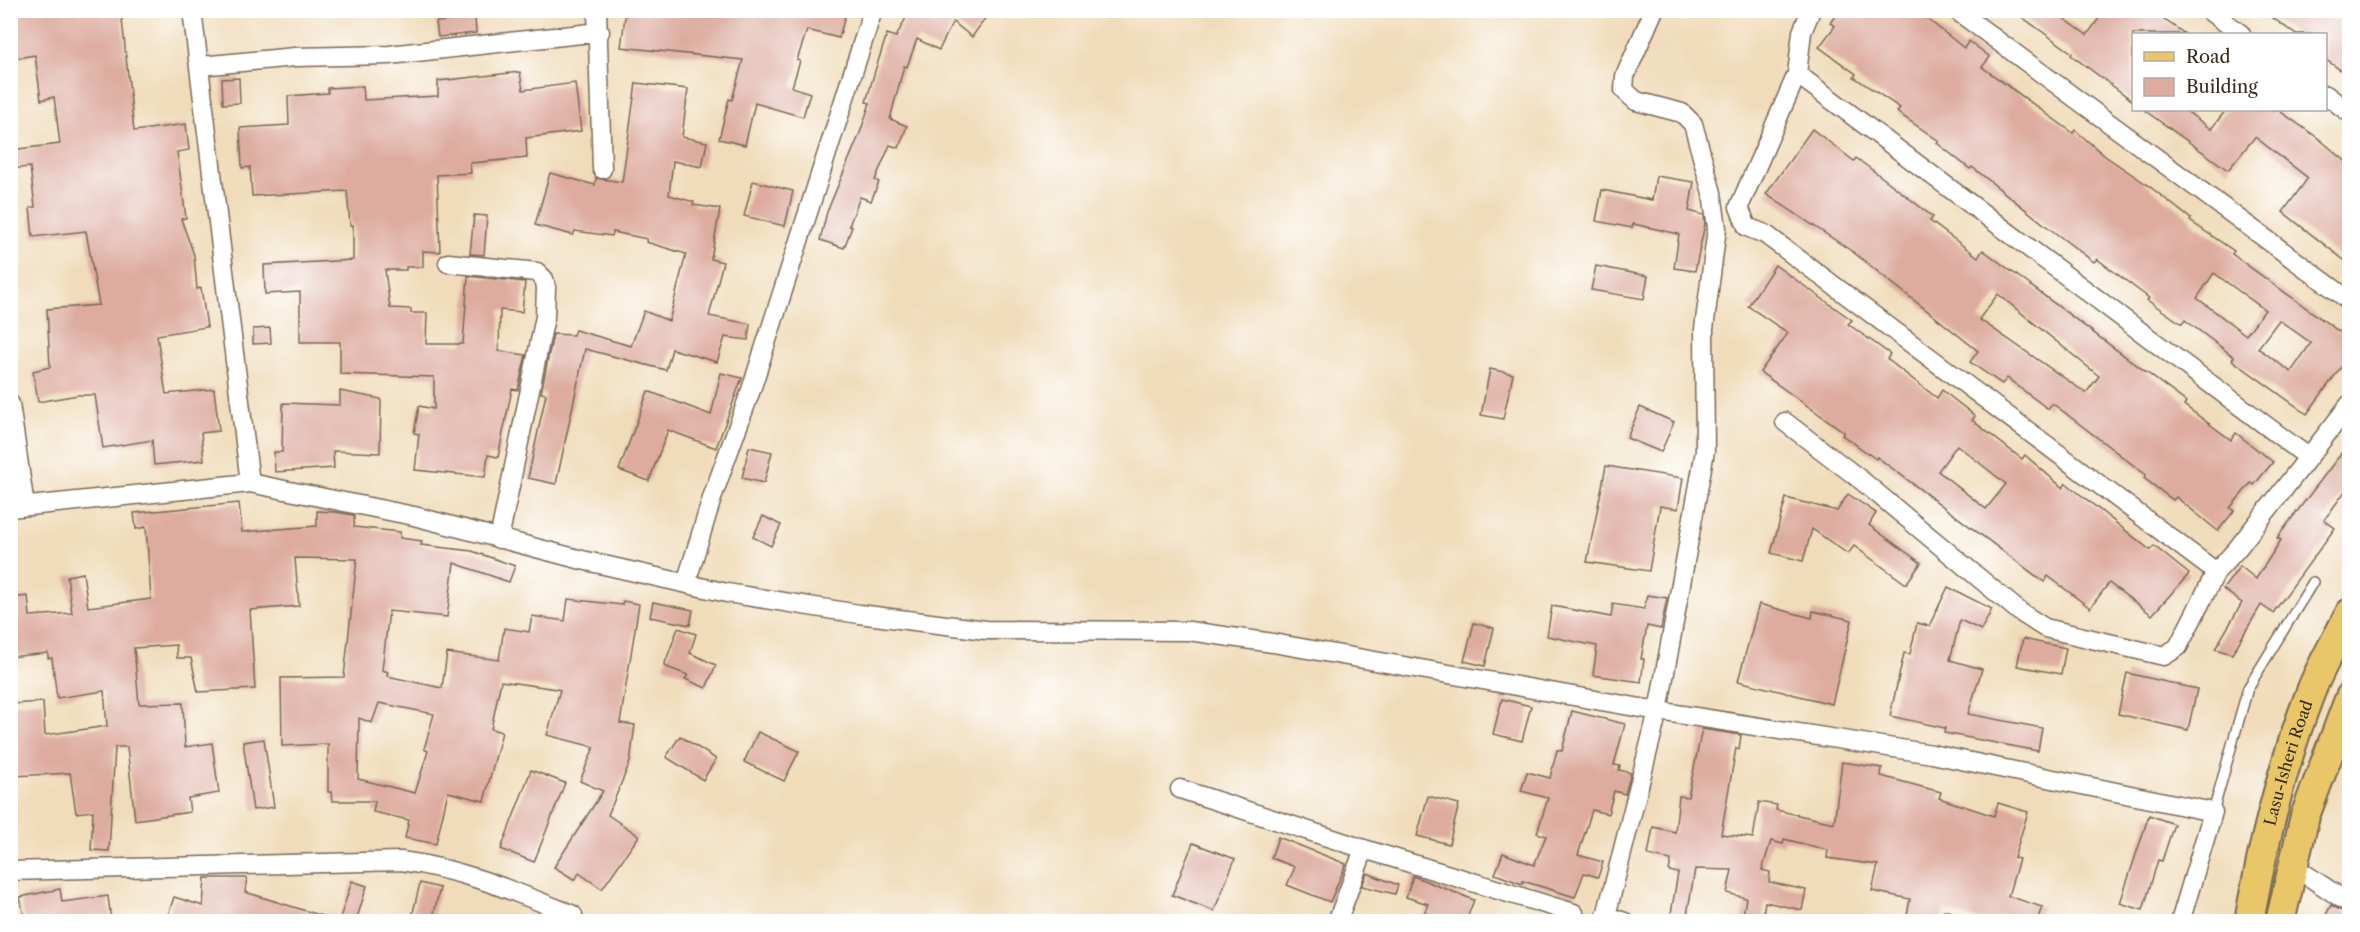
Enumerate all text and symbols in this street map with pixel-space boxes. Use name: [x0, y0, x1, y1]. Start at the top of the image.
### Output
legend: [2132, 33, 2327, 111]
text: Road: [2186, 46, 2231, 68]
text: Building: [2186, 76, 2258, 98]
street label: Lasu-Isheri Road: [2260, 697, 2317, 828]

